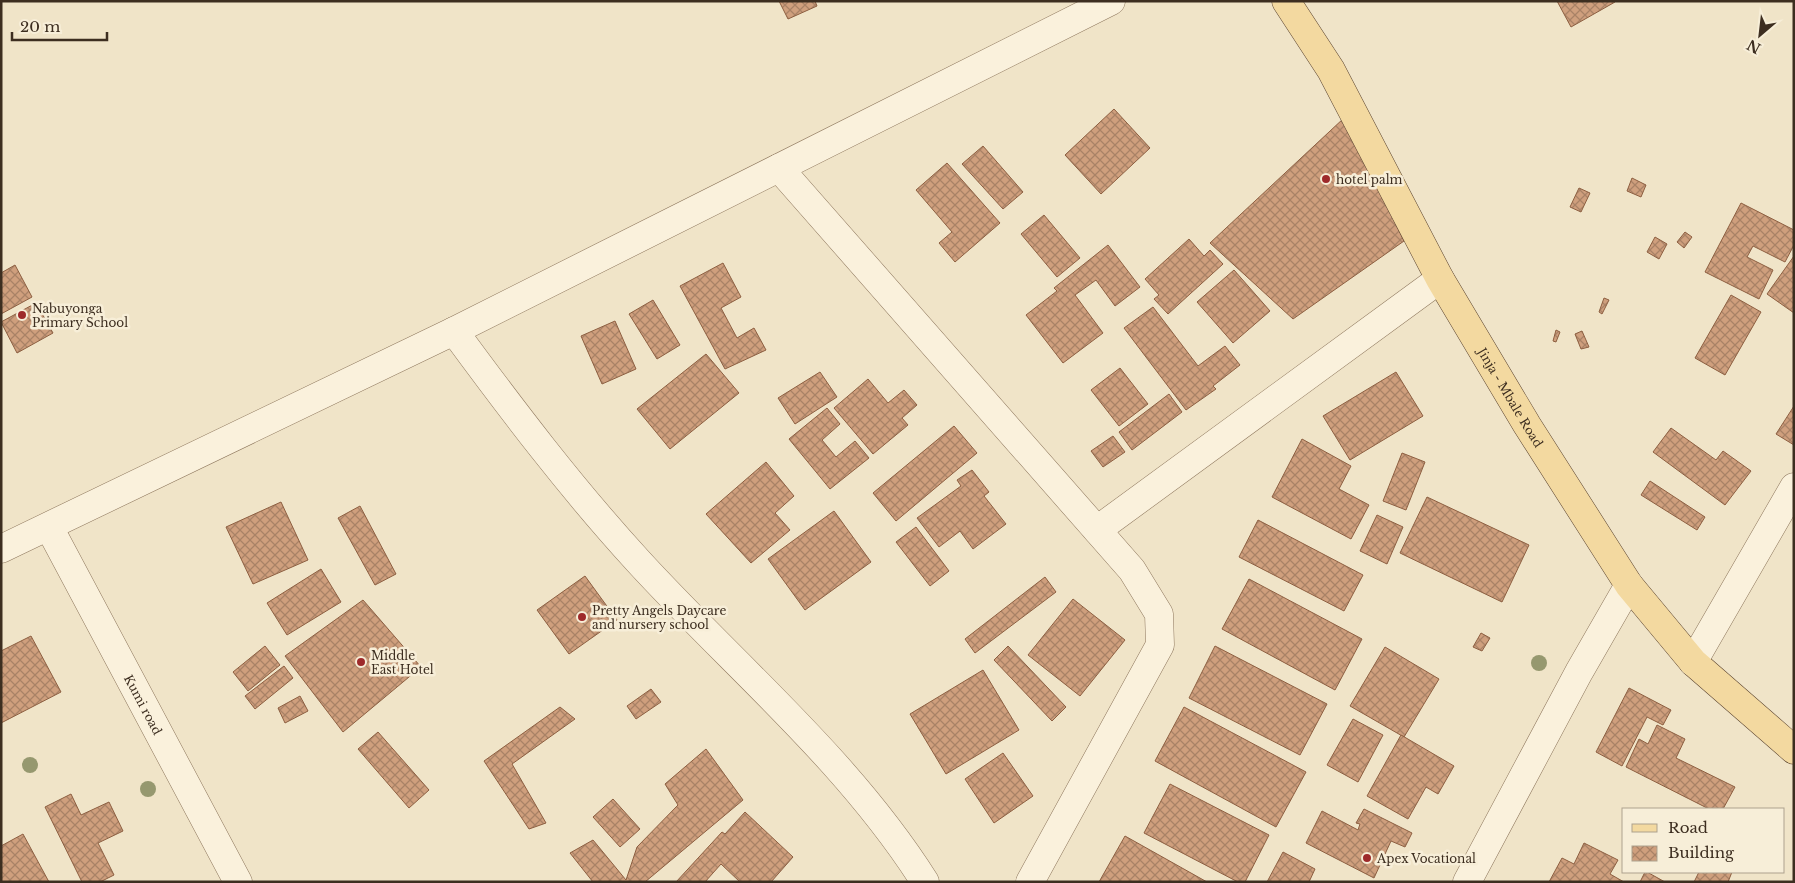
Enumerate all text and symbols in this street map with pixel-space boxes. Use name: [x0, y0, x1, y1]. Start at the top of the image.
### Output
scale bar: [12, 10, 108, 42]
north arrow: [1735, 10, 1785, 60]
text: 20 m: [20, 17, 60, 36]
text: N: [1744, 35, 1764, 58]
place label: hotel palm: [1336, 172, 1403, 187]
marker: hotel palm: [1320, 173, 1332, 185]
place label: Nabuyonga Primary School: [32, 301, 128, 330]
marker: Nabuyonga Primary School: [16, 309, 28, 321]
street label: Jinja - Mbale Road: [1474, 343, 1547, 450]
place label: Pretty Angels Daycare and nursery school: [592, 603, 726, 632]
marker: Pretty Angels Daycare and nursery school: [576, 611, 588, 623]
place label: Middle East Hotel: [371, 648, 434, 677]
marker: Middle East Hotel: [355, 656, 367, 668]
street label: Kumi road: [121, 672, 166, 737]
legend: [1622, 808, 1785, 873]
text: Road: [1668, 818, 1708, 837]
text: Building: [1668, 843, 1735, 862]
place label: Apex Vocational: [1376, 851, 1476, 866]
marker: Apex Vocational: [1361, 852, 1373, 864]

